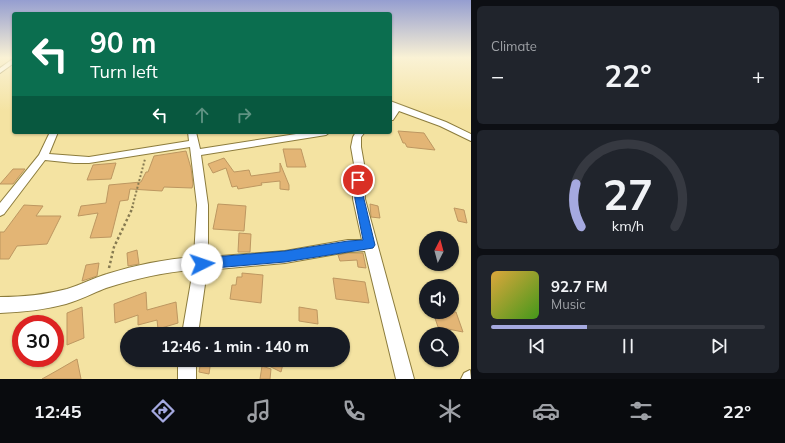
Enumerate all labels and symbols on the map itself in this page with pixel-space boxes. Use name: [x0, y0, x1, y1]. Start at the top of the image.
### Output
pin: [341, 163, 375, 197]
north arrow: [419, 231, 459, 271]
position arrow: [181, 243, 223, 285]
speed limit sign: 30: [12, 315, 64, 367]

